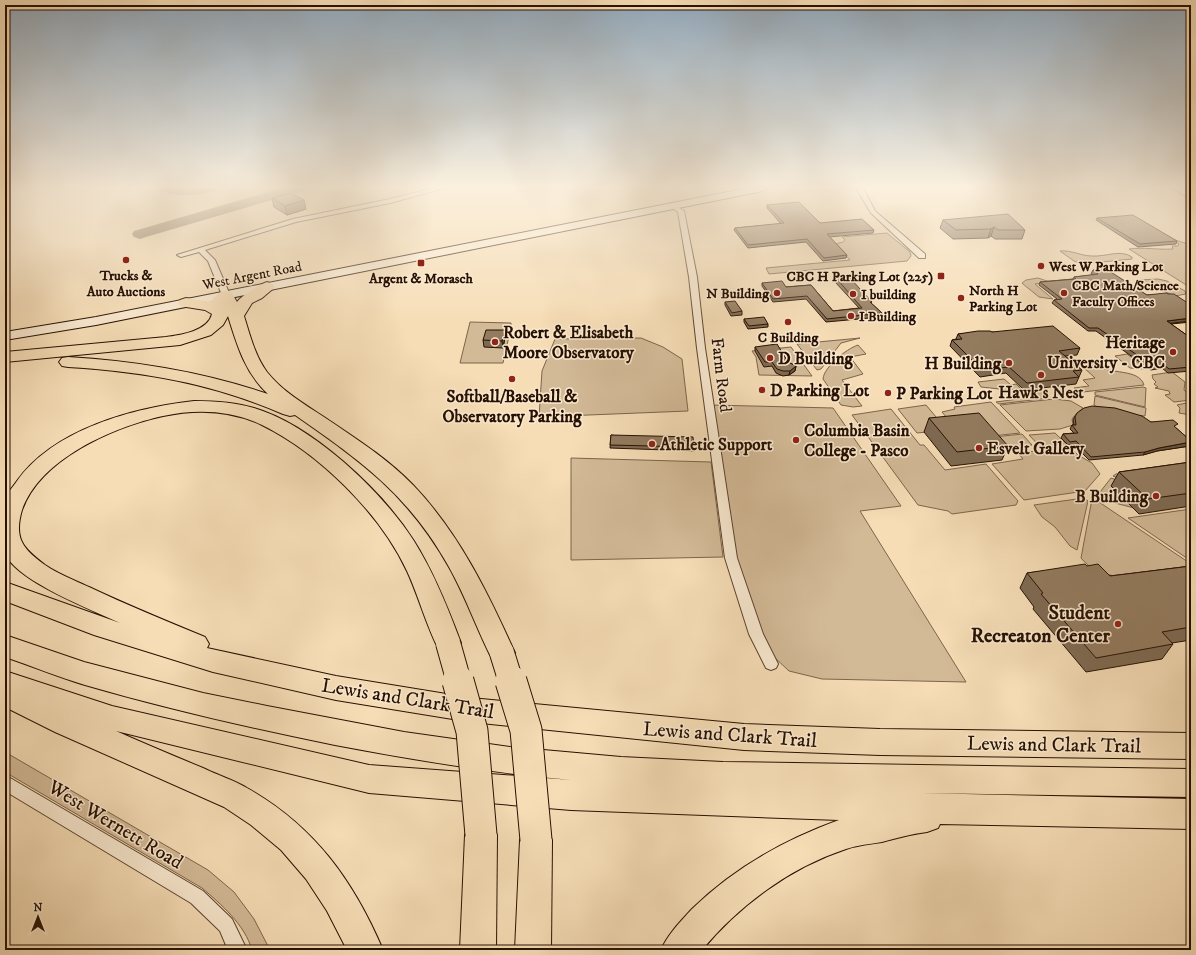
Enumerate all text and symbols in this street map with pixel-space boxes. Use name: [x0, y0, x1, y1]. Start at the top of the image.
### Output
marker: Trucks & Auto Auctions: [121, 255, 131, 265]
street label: West Argent Road: [200, 258, 303, 295]
marker: Argent & Morasch: [416, 258, 426, 268]
place label: West W Parking Lot: [1048, 258, 1164, 276]
marker: West W Parking Lot: [1036, 261, 1046, 271]
place label: Trucks & Auto Auctions: [86, 267, 166, 301]
place label: CBC H Parking Lot (225): [787, 268, 933, 286]
place label: Argent & Morasch: [368, 270, 474, 288]
marker: CBC H Parking Lot (225): [936, 271, 946, 281]
place label: CBC Math/Science Faculty Offices: [1072, 277, 1179, 311]
place label: North H Parking Lot: [969, 282, 1038, 316]
place label: N Building: [706, 285, 770, 303]
place label: I building: [861, 286, 917, 304]
marker: N Building: [772, 288, 782, 298]
marker: CBC Math/Science Faculty Offices: [1059, 288, 1069, 298]
marker: I building: [848, 289, 858, 299]
marker: North H Parking Lot: [956, 293, 966, 303]
place label: I Building: [859, 308, 917, 326]
marker: I Building: [846, 311, 856, 321]
marker: C Building: [783, 317, 793, 327]
place label: Robert & Elisabeth Moore Observatory: [503, 322, 635, 364]
place label: C Building: [758, 329, 819, 347]
place label: Heritage University - CBC: [1047, 332, 1165, 374]
marker: Robert & Elisabeth Moore Observatory: [490, 337, 500, 347]
street label: Farm Road: [706, 337, 737, 414]
marker: Heritage University - CBC: [1168, 347, 1178, 357]
place label: D Building: [778, 348, 854, 370]
marker: D Building: [765, 353, 775, 363]
place label: H Building: [925, 353, 1002, 375]
marker: H Building: [1004, 358, 1014, 368]
marker: Hawk's Nest: [1036, 370, 1046, 380]
marker: Softball/Baseball & Observatory Parking: [507, 374, 517, 384]
place label: D Parking Lot: [770, 380, 870, 402]
place label: Hawk's Nest: [998, 382, 1084, 404]
place label: P Parking Lot: [896, 383, 993, 405]
marker: D Parking Lot: [757, 385, 767, 395]
place label: Softball/Baseball & Observatory Parking: [443, 386, 582, 428]
marker: P Parking Lot: [883, 388, 893, 398]
place label: Columbia Basin College - Pasco: [804, 420, 910, 462]
place label: Athletic Support: [659, 434, 773, 456]
marker: Columbia Basin College - Pasco: [791, 435, 801, 445]
place label: Esvelt Gallery: [987, 438, 1085, 460]
marker: Athletic Support: [647, 439, 657, 449]
marker: Esvelt Gallery: [974, 443, 984, 453]
place label: B Building: [1075, 486, 1149, 508]
marker: B Building: [1151, 491, 1161, 501]
place label: Student Recreaton Center: [971, 601, 1111, 649]
marker: Student Recreaton Center: [1113, 619, 1123, 629]
street label: Lewis and Clark Trail: [320, 674, 496, 725]
street label: Lewis and Clark Trail: [642, 717, 818, 754]
street label: Lewis and Clark Trail: [967, 731, 1141, 760]
street label: West Wernett Road: [42, 775, 187, 875]
north arrow: [18, 897, 58, 937]
text: N: [33, 901, 43, 915]

